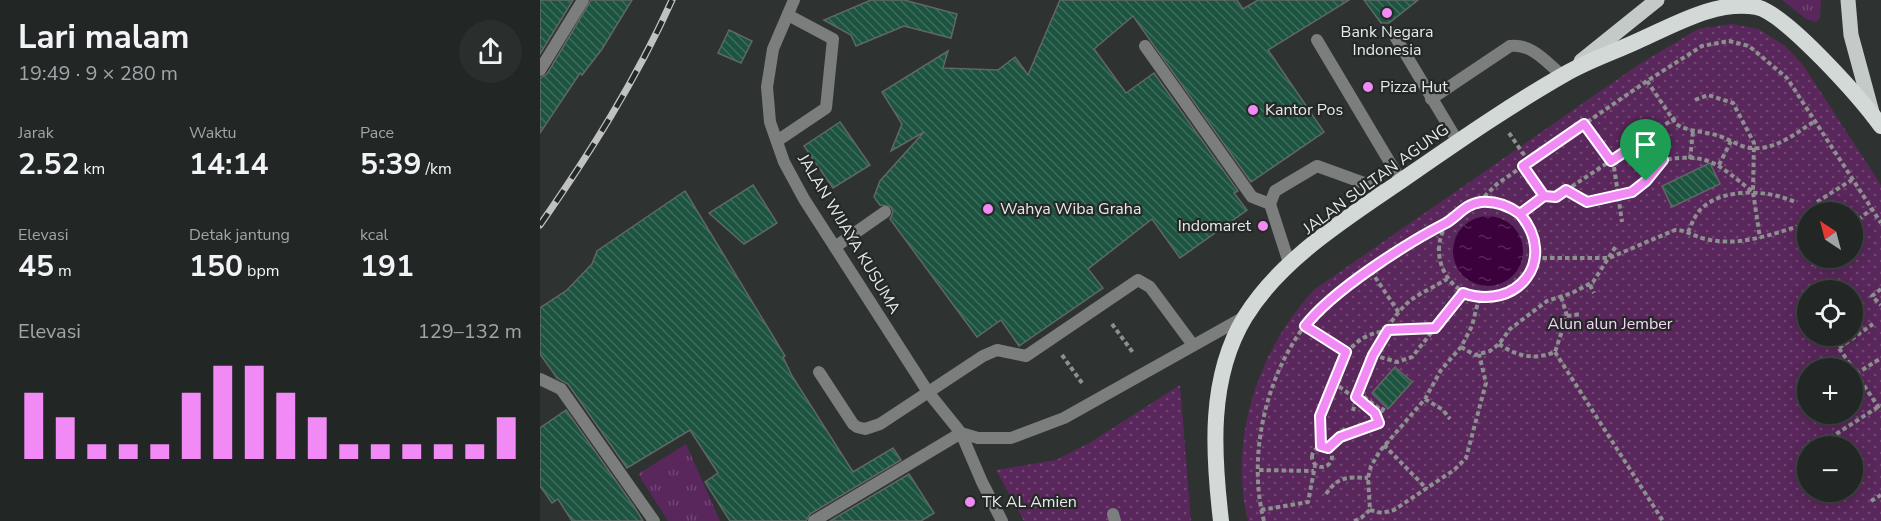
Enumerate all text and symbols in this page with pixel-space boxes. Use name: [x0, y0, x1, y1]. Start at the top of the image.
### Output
marker: Bank Negara Indonesia: [1380, 6, 1394, 20]
text: Lari malam: [18, 15, 189, 60]
button: share: [459, 20, 522, 83]
place label: Bank Negara Indonesia: [1341, 21, 1433, 61]
text: 19:49 · 9 × 280 m: [18, 60, 178, 87]
place label: Pizza Hut: [1380, 76, 1448, 98]
marker: Pizza Hut: [1361, 80, 1375, 94]
place label: Kantor Pos: [1265, 99, 1343, 121]
marker: Kantor Pos: [1246, 103, 1260, 117]
street label: JALAN SULTAN AGUNG: [1298, 119, 1453, 240]
pin: [1620, 119, 1671, 181]
text: Jarak: [18, 122, 54, 144]
text: Waktu: [189, 122, 237, 144]
text: Pace: [360, 122, 394, 144]
icon: arrive: [1629, 128, 1662, 161]
text: 2.52: [18, 144, 79, 185]
text: 14:14: [189, 144, 268, 185]
text: 5:39: [360, 144, 421, 185]
street label: JALAN WIJAYA KUSUMA: [792, 149, 906, 318]
text: km: [79, 158, 105, 180]
text: /km: [421, 158, 452, 180]
place label: Wahya Wiba Graha: [1000, 198, 1141, 220]
marker: Wahya Wiba Graha: [981, 202, 995, 216]
north arrow: [1797, 202, 1863, 268]
map controls: [1797, 202, 1863, 502]
place label: Indomaret: [1178, 215, 1251, 237]
marker: Indomaret: [1256, 219, 1270, 233]
text: Elevasi: [18, 224, 68, 246]
text: Detak jantung: [189, 224, 290, 246]
text: kcal: [360, 224, 388, 246]
text: 45: [18, 246, 54, 287]
text: 150: [189, 246, 243, 287]
text: 191: [360, 246, 414, 287]
text: m: [54, 260, 72, 282]
text: bpm: [243, 260, 279, 282]
button: locate: [1797, 280, 1863, 346]
park label: Alun alun Jember: [1548, 313, 1673, 335]
text: Elevasi: [18, 318, 81, 345]
text: 129–132 m: [418, 318, 522, 345]
button: +: [1797, 358, 1863, 424]
button: −: [1797, 436, 1863, 502]
place label: TK AL Amien: [982, 491, 1077, 513]
marker: TK AL Amien: [963, 495, 977, 509]

